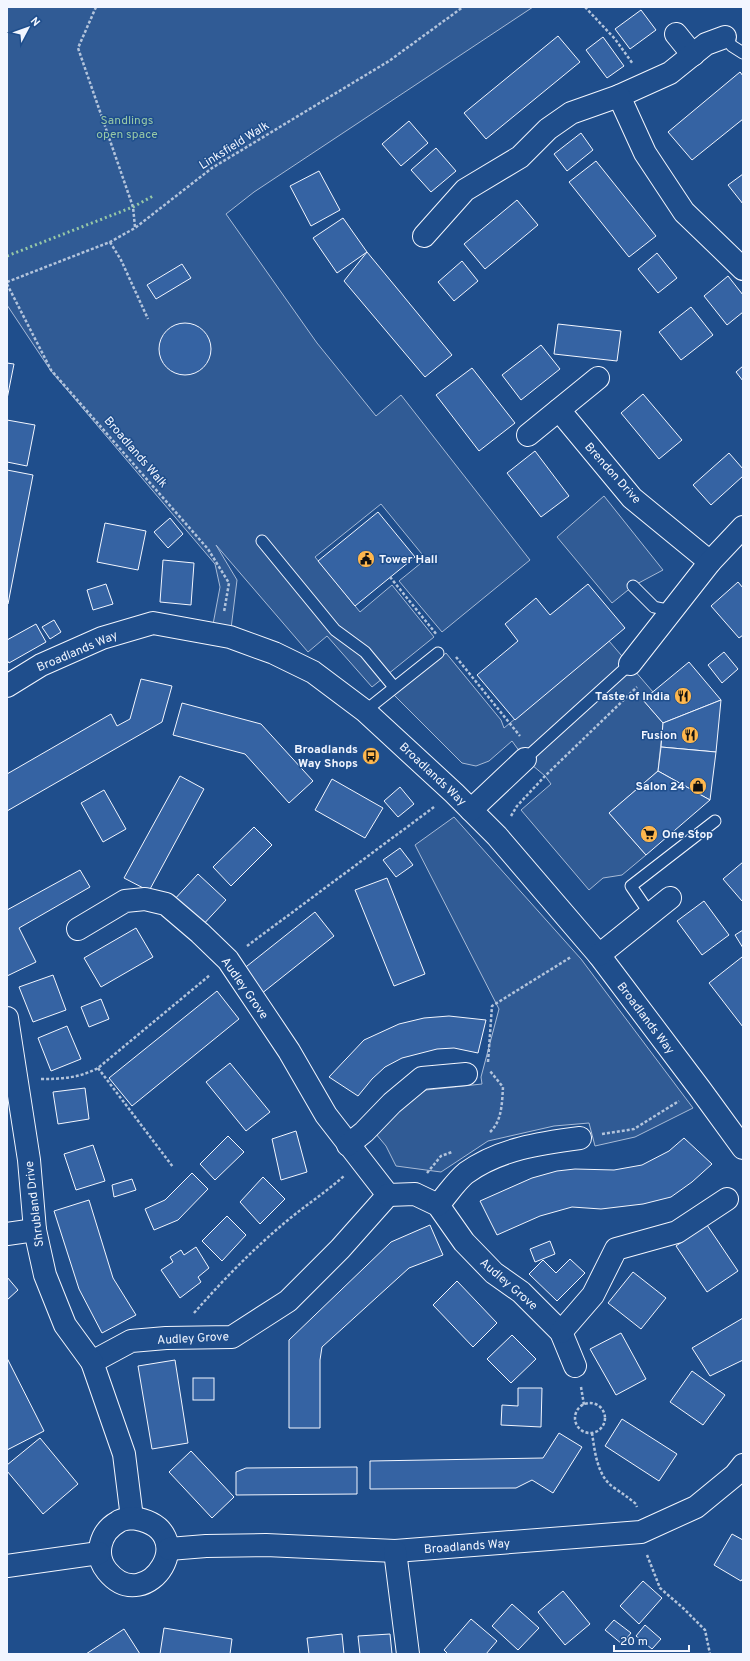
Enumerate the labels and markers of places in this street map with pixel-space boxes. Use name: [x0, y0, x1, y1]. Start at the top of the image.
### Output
public building icon: Tower Hall: [356, 549, 376, 569]
place label: Tower Hall: [379, 552, 438, 568]
restaurant icon: Taste of India: [673, 686, 693, 706]
place label: Taste of India: [595, 689, 670, 705]
restaurant icon: Fusion: [680, 725, 700, 745]
place label: Fusion: [641, 728, 677, 744]
place label: Broadlands Way Shops: [294, 742, 358, 772]
bus stop icon: Broadlands Way Shops: [361, 746, 381, 766]
shop icon: Salon 24: [688, 776, 708, 796]
place label: Salon 24: [636, 779, 685, 795]
supermarket icon: One Stop: [639, 824, 659, 844]
place label: One Stop: [662, 827, 713, 843]

